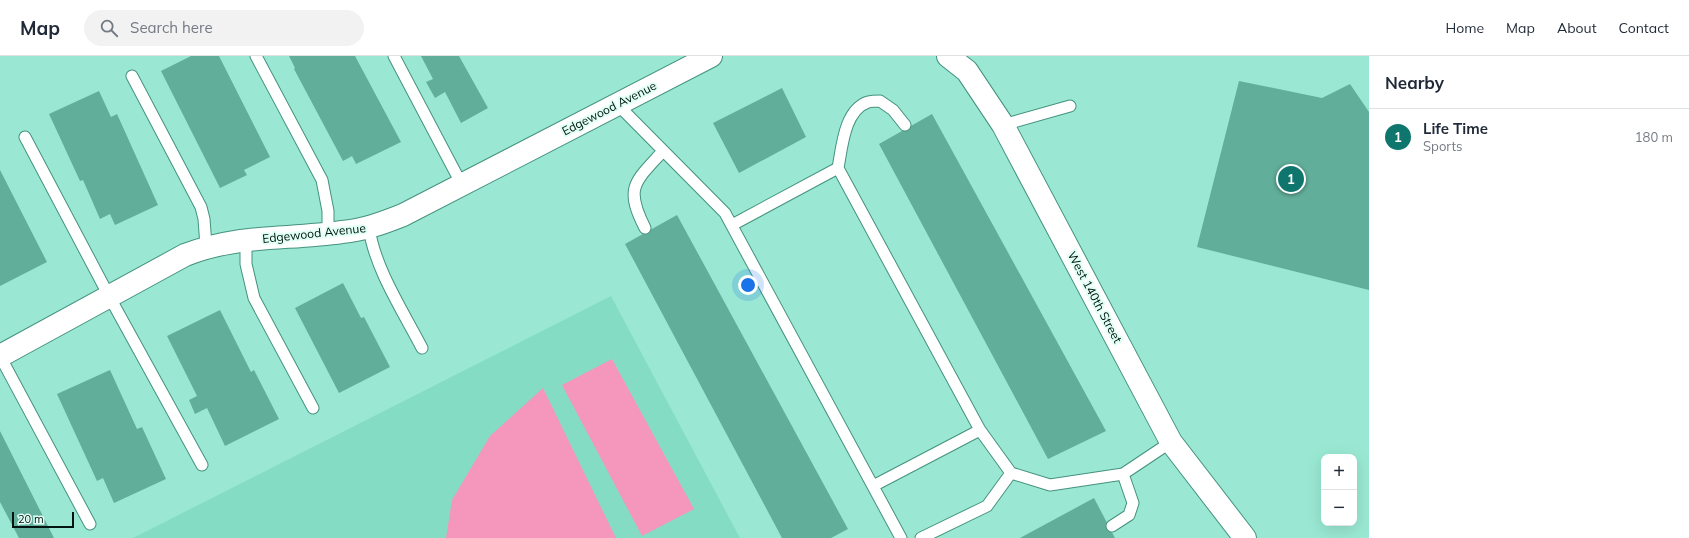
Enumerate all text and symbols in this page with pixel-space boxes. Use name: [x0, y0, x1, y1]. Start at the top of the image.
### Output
search box: [84, 10, 364, 46]
text: Map: [20, 16, 60, 40]
icon: search: [98, 17, 120, 39]
text: Search here: [130, 18, 213, 37]
text: Home: [1445, 19, 1484, 37]
text: Map: [1506, 19, 1535, 37]
text: About: [1557, 19, 1597, 37]
text: Contact: [1619, 19, 1669, 37]
text: Nearby: [1385, 72, 1444, 93]
street label: Edgewood Avenue: [559, 78, 659, 138]
text: Life Time: [1423, 119, 1488, 138]
text: 1: [1394, 129, 1402, 145]
text: 180 m: [1635, 129, 1673, 145]
text: Sports: [1423, 138, 1462, 154]
pin: 1: [1278, 164, 1304, 194]
street label: Edgewood Avenue: [261, 220, 367, 246]
street label: West 140th Street: [1065, 249, 1125, 345]
your location: [738, 275, 758, 295]
map controls: [1321, 454, 1357, 526]
button: +: [1321, 454, 1357, 490]
button: −: [1321, 490, 1357, 526]
scale bar: [12, 510, 74, 529]
text: 20 m: [18, 512, 44, 526]

